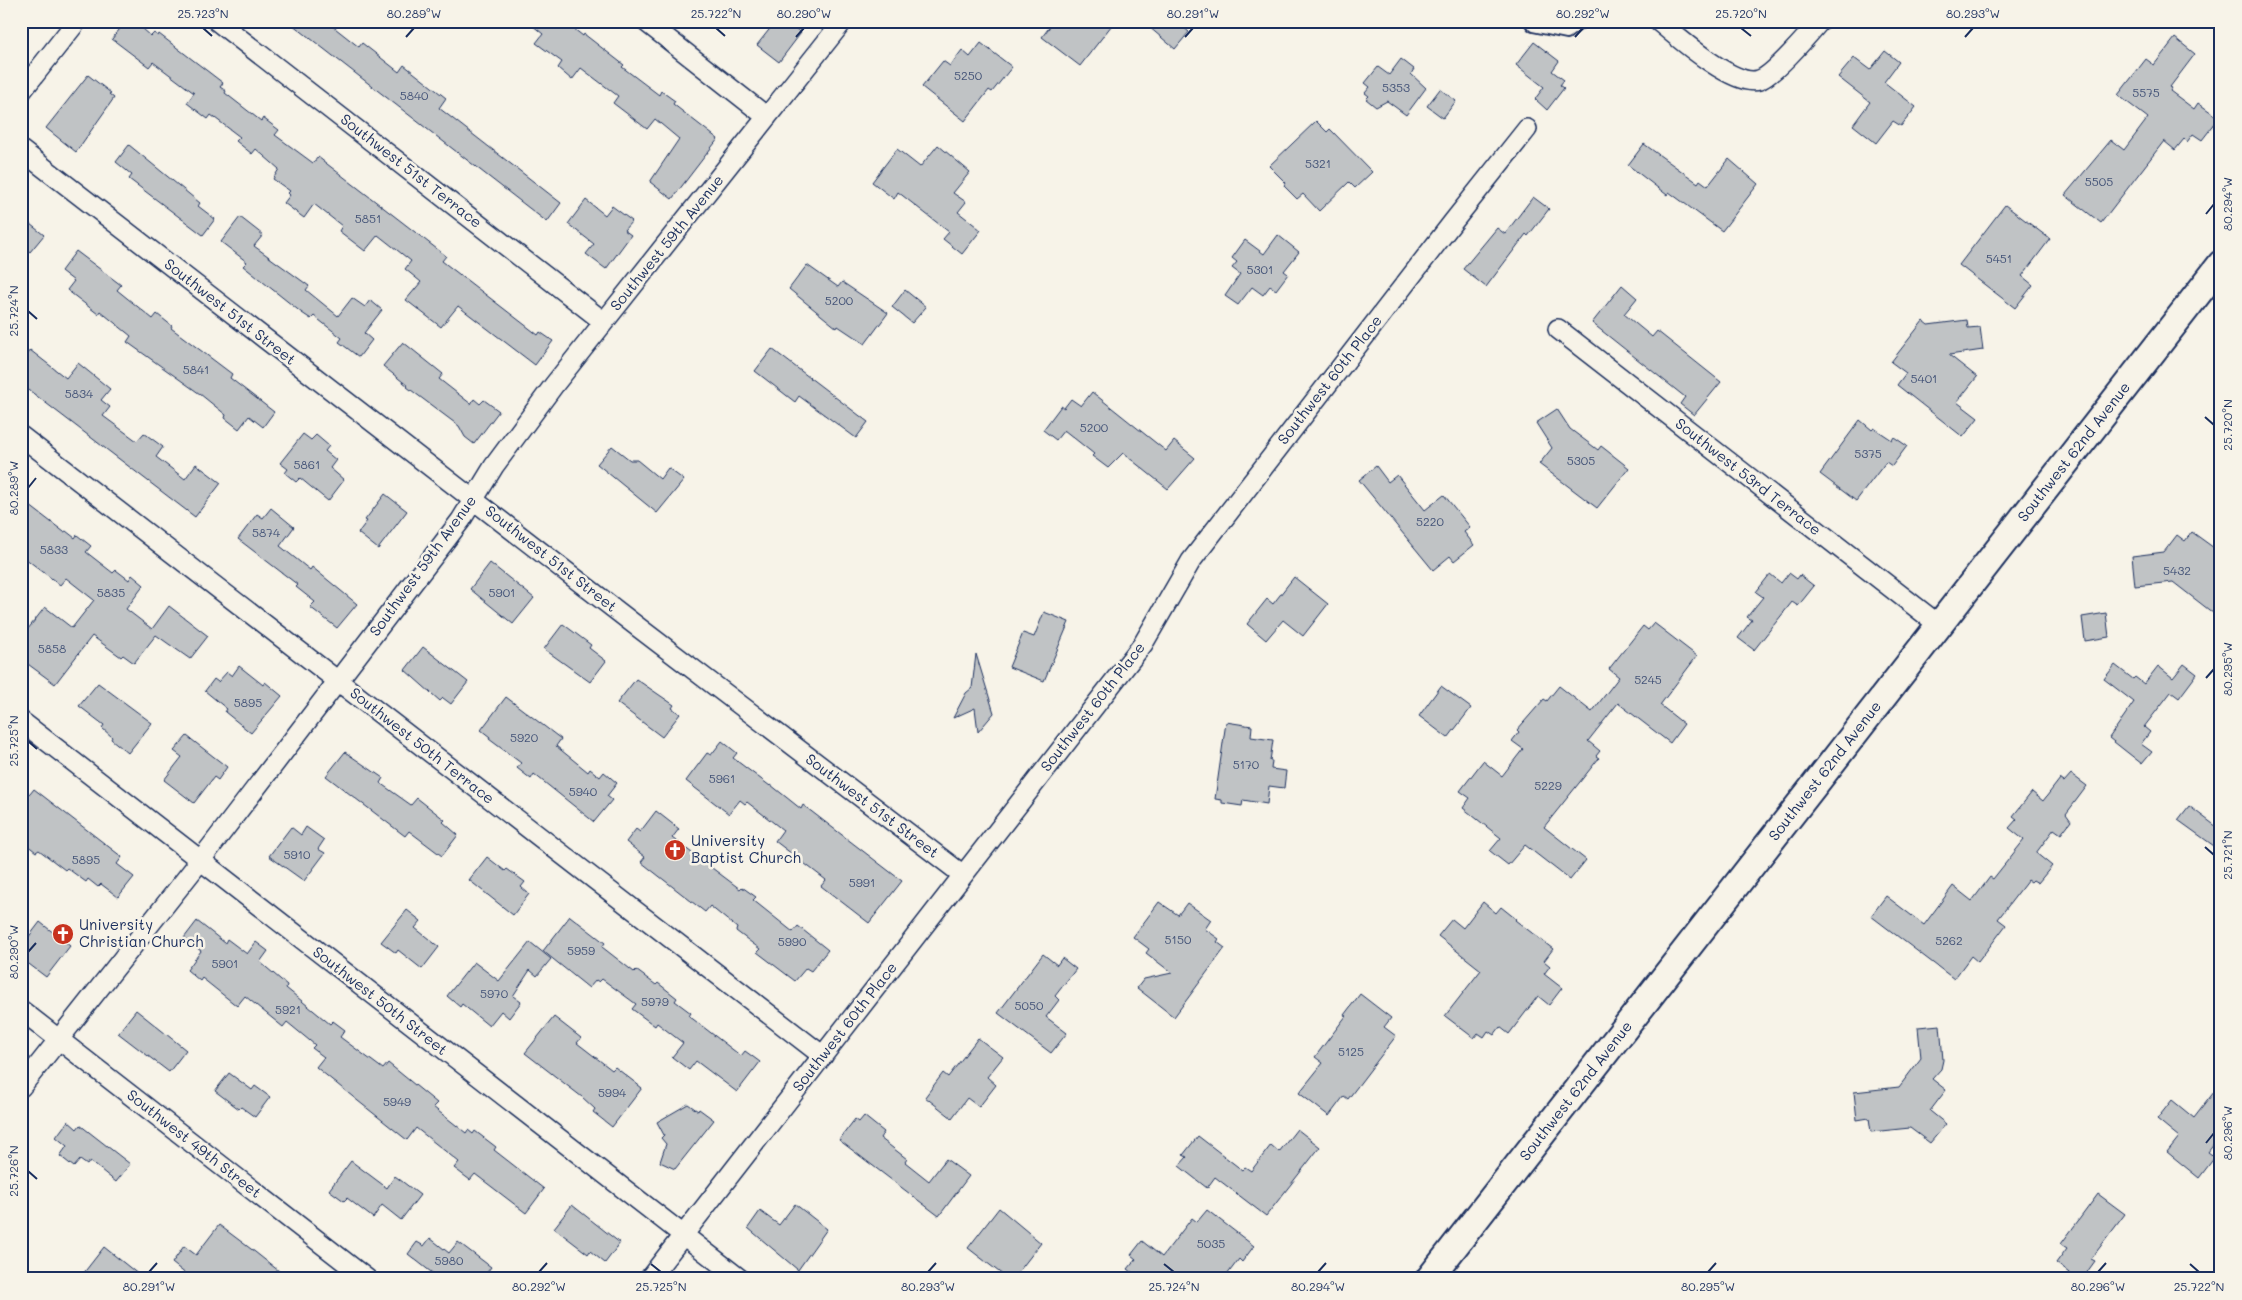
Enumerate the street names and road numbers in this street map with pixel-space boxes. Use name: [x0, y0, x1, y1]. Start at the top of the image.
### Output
street label: Southwest 51st Terrace: [337, 109, 487, 232]
street label: Southwest 59th Avenue: [605, 170, 727, 315]
street label: Southwest 51st Street: [161, 253, 301, 369]
street label: Southwest 60th Place: [1272, 311, 1386, 448]
street label: Southwest 62nd Avenue: [2012, 377, 2134, 525]
street label: Southwest 53rd Terrace: [1672, 413, 1826, 539]
street label: Southwest 59th Avenue: [364, 491, 480, 640]
street label: Southwest 51st Street: [482, 500, 622, 616]
street label: Southwest 60th Place: [1035, 638, 1149, 775]
street label: Southwest 50th Terrace: [346, 682, 499, 808]
street label: Southwest 62nd Avenue: [1763, 696, 1885, 844]
street label: Southwest 51st Street: [802, 748, 943, 862]
street label: Southwest 50th Street: [309, 941, 452, 1059]
street label: Southwest 60th Place: [787, 958, 901, 1095]
street label: Southwest 62nd Avenue: [1514, 1016, 1636, 1164]
street label: Southwest 49th Street: [123, 1084, 266, 1202]

